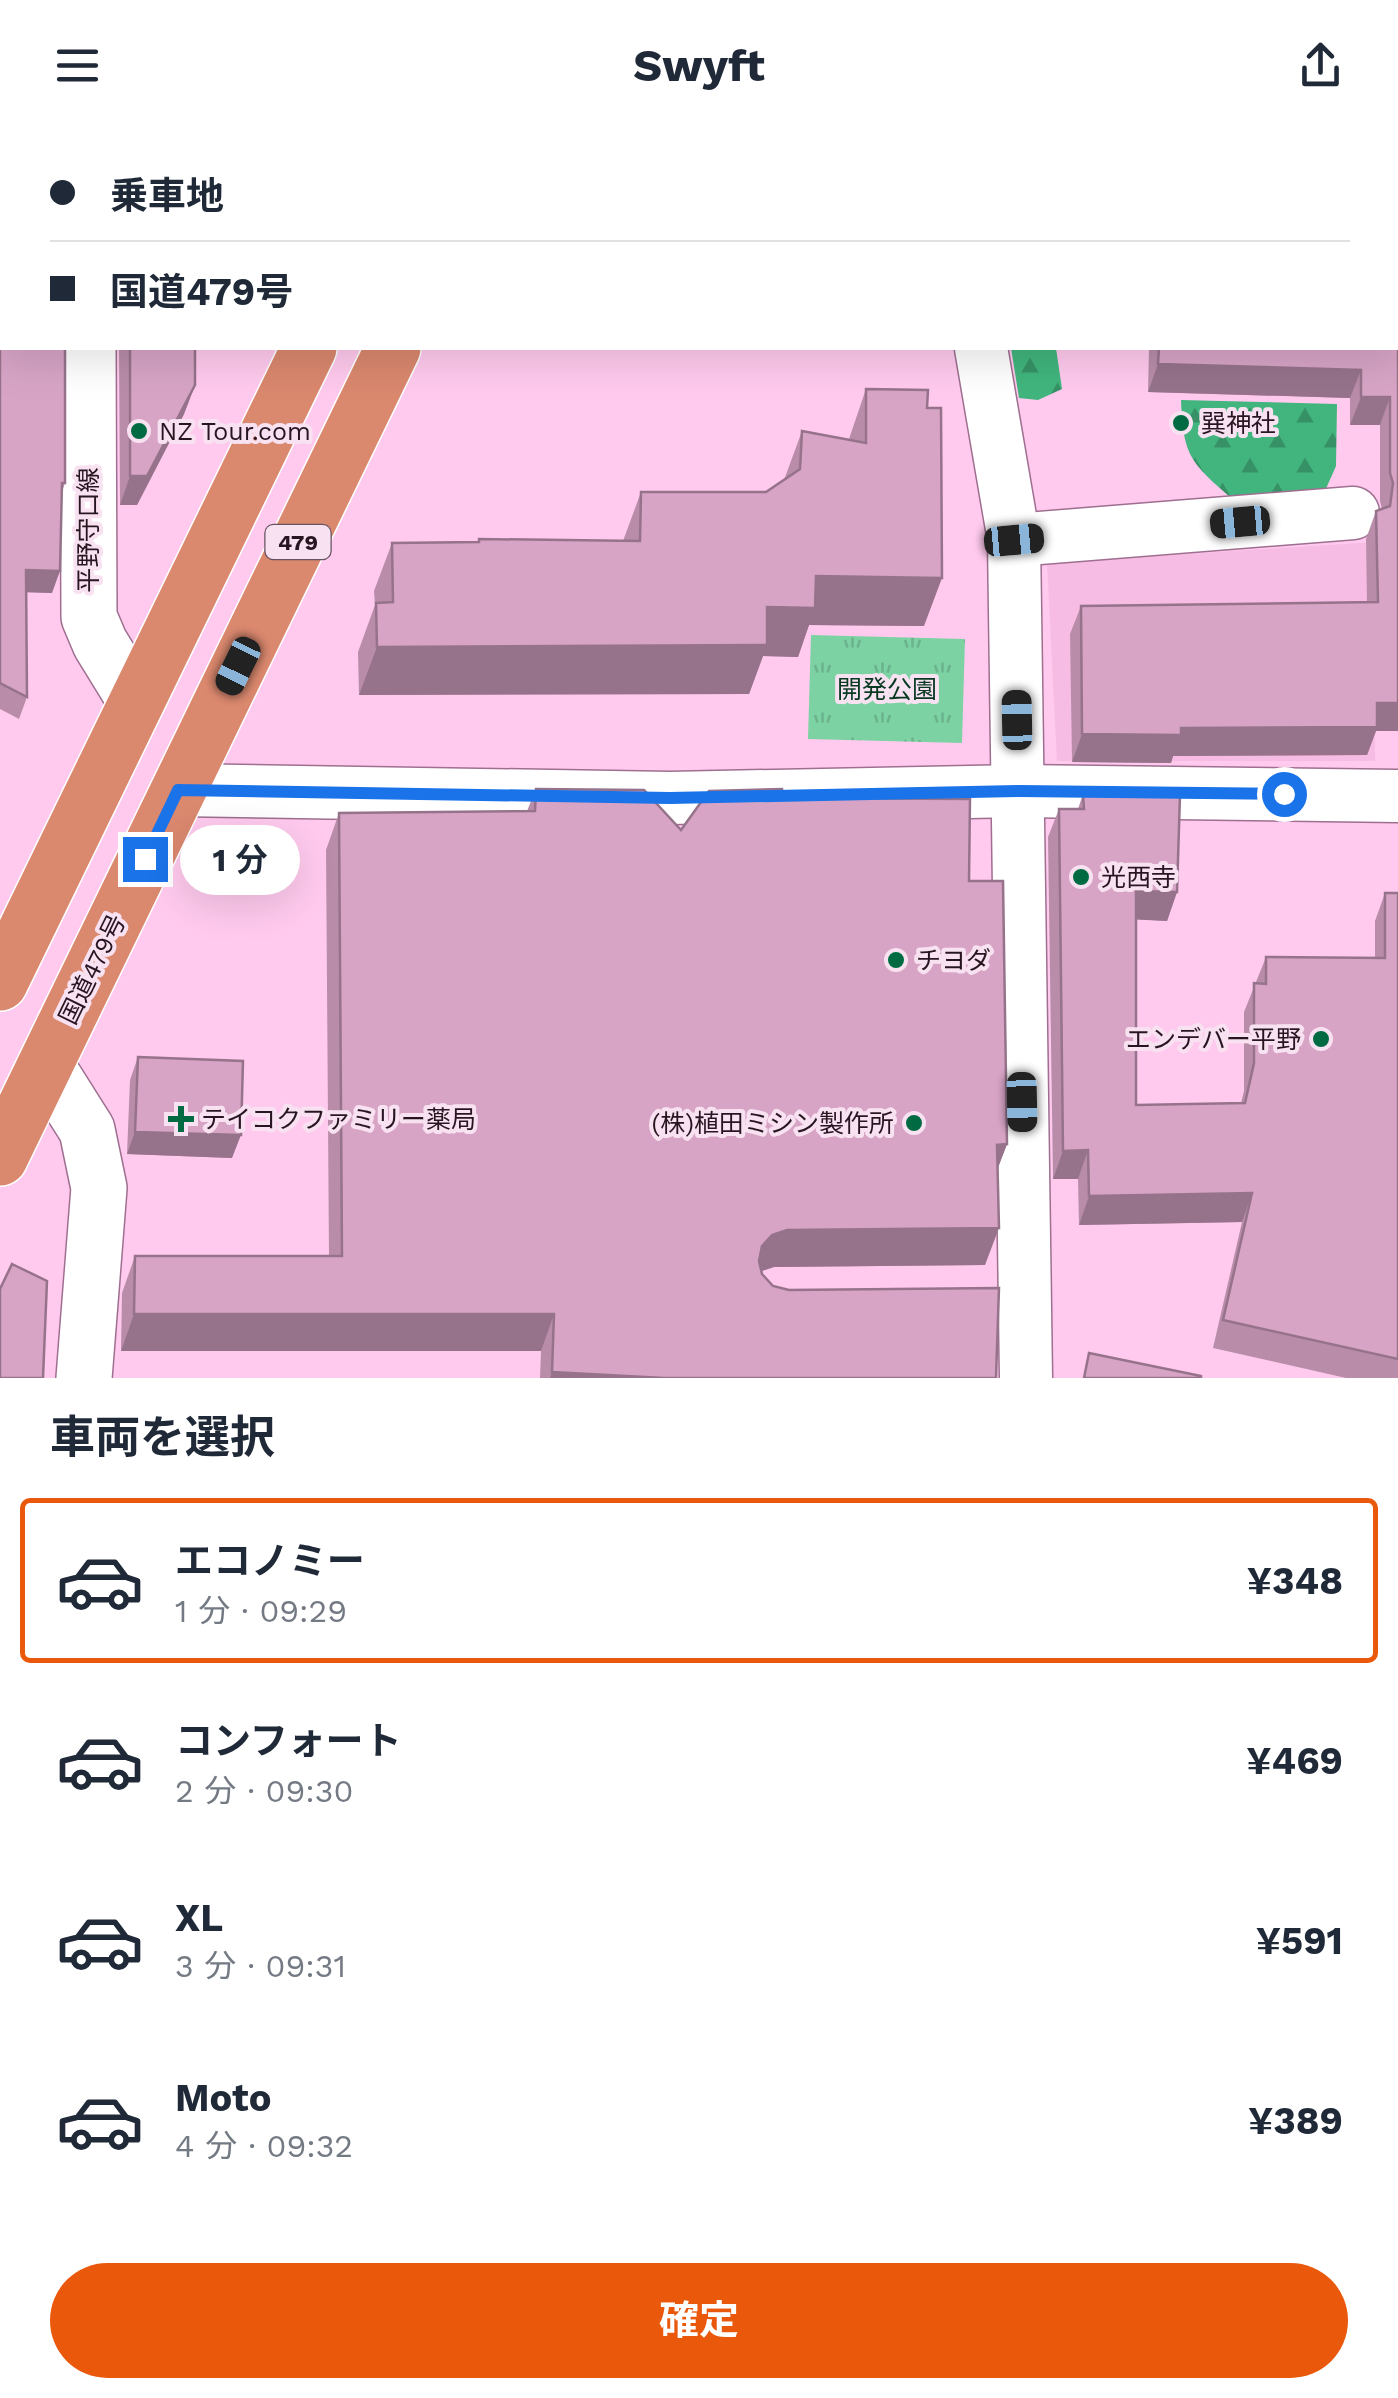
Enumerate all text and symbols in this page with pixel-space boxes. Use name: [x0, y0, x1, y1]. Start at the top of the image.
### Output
icon: menu: [50, 38, 105, 93]
icon: share: [1293, 38, 1348, 93]
text: Swyft: [633, 39, 765, 92]
text: 乗車地: [110, 174, 224, 218]
text: 国道479号: [110, 270, 293, 314]
place label: 巽神社: [1201, 409, 1276, 438]
marker: 巽神社: [1170, 412, 1192, 434]
place label: NZ Tour.com: [159, 417, 311, 446]
marker: NZ Tour.com: [128, 420, 150, 442]
street label: 平野守口線: [74, 467, 103, 593]
car: [1209, 504, 1271, 540]
car: [983, 522, 1045, 558]
road number: 479: [266, 525, 330, 559]
car: [211, 632, 265, 700]
park label: 開発公園: [837, 675, 937, 704]
car: [1001, 690, 1033, 750]
route start: [1262, 772, 1307, 817]
callout: 1 分: [180, 824, 300, 894]
route end: [123, 837, 168, 882]
text: 1 分: [213, 841, 267, 879]
place label: 光西寺: [1101, 863, 1176, 892]
marker: 光西寺: [1070, 866, 1092, 888]
street label: 国道479号: [53, 910, 131, 1029]
place label: チヨダ: [916, 946, 991, 975]
marker: チヨダ: [885, 949, 907, 971]
place label: エンデバー平野: [1126, 1025, 1301, 1054]
marker: エンデバー平野: [1310, 1028, 1332, 1050]
car: [1006, 1072, 1038, 1132]
place label: テイコクファミリー薬局: [201, 1105, 476, 1134]
marker: テイコクファミリー薬局: [170, 1108, 192, 1130]
place label: (株)植田ミシン製作所: [651, 1109, 894, 1138]
marker: (株)植田ミシン製作所: [903, 1112, 925, 1134]
text: 車両を選択: [50, 1411, 275, 1464]
icon: car: [55, 1536, 145, 1626]
text: エコノミー: [175, 1539, 365, 1583]
text: ¥348: [1247, 1559, 1343, 1603]
text: 1 分 · 09:29: [175, 1592, 347, 1630]
icon: car: [55, 1716, 145, 1806]
text: コンフォート: [175, 1719, 402, 1763]
text: ¥469: [1246, 1739, 1343, 1783]
text: 2 分 · 09:30: [175, 1772, 353, 1810]
icon: car: [55, 1896, 145, 1986]
text: XL: [175, 1896, 223, 1940]
text: ¥591: [1256, 1919, 1343, 1963]
text: 3 分 · 09:31: [175, 1947, 346, 1985]
icon: car: [55, 2076, 145, 2166]
text: Moto: [175, 2076, 271, 2120]
text: ¥389: [1248, 2099, 1343, 2143]
text: 4 分 · 09:32: [175, 2127, 353, 2165]
button: 確定: [50, 2263, 1348, 2378]

